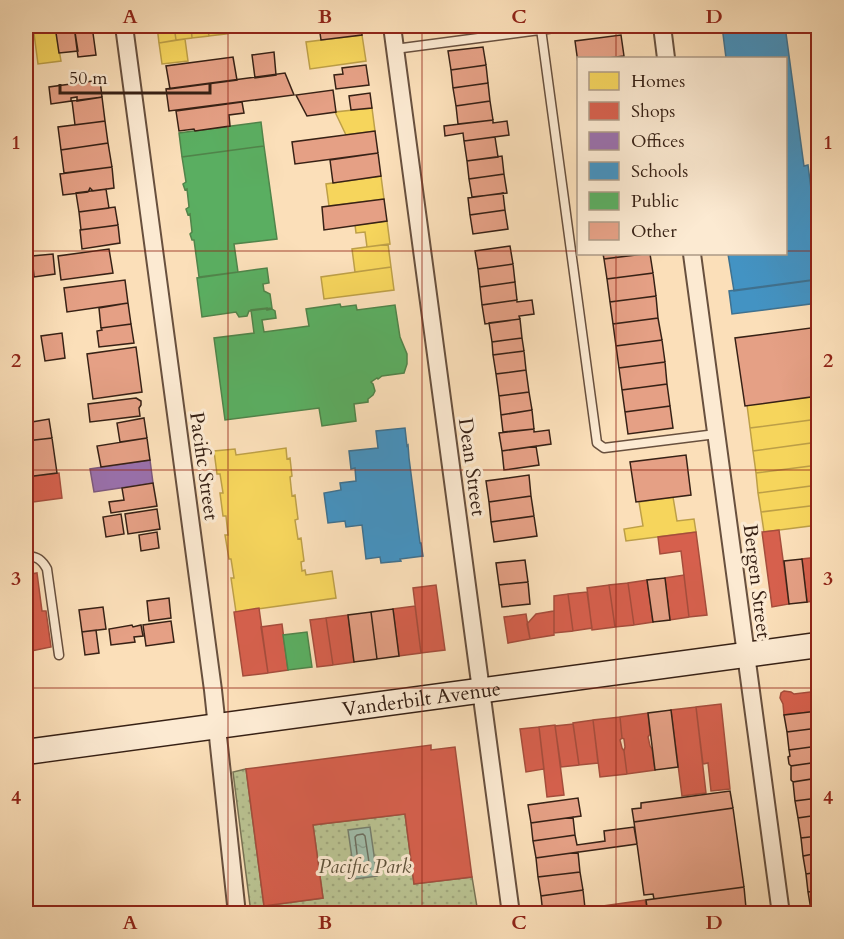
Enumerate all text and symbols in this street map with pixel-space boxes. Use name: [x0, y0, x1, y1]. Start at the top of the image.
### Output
text: A: [122, 3, 138, 30]
text: B: [318, 3, 332, 30]
text: C: [511, 3, 527, 30]
text: D: [705, 3, 723, 30]
scale bar: [60, 57, 210, 95]
legend: [577, 57, 787, 255]
text: 50 m: [69, 66, 108, 91]
text: Homes: [631, 69, 685, 94]
text: Shops: [631, 99, 675, 124]
text: 1: [11, 129, 21, 156]
text: Offices: [631, 129, 685, 154]
text: 1: [823, 129, 833, 156]
text: Schools: [631, 159, 688, 184]
text: Public: [631, 189, 679, 214]
text: Other: [631, 219, 677, 244]
text: 2: [11, 347, 21, 374]
text: 2: [823, 347, 833, 374]
street label: Pacific Street: [183, 410, 225, 523]
street label: Dean Street: [452, 416, 492, 518]
street label: Bergen Street: [737, 522, 777, 640]
text: 3: [11, 565, 21, 592]
text: 3: [823, 565, 833, 592]
street label: Vanderbilt Avenue: [340, 675, 502, 723]
text: 4: [11, 784, 21, 811]
text: 4: [823, 784, 833, 811]
park label: Pacific Park: [318, 853, 412, 880]
text: A: [122, 909, 138, 936]
text: B: [318, 909, 332, 936]
text: C: [511, 909, 527, 936]
text: D: [705, 909, 723, 936]

